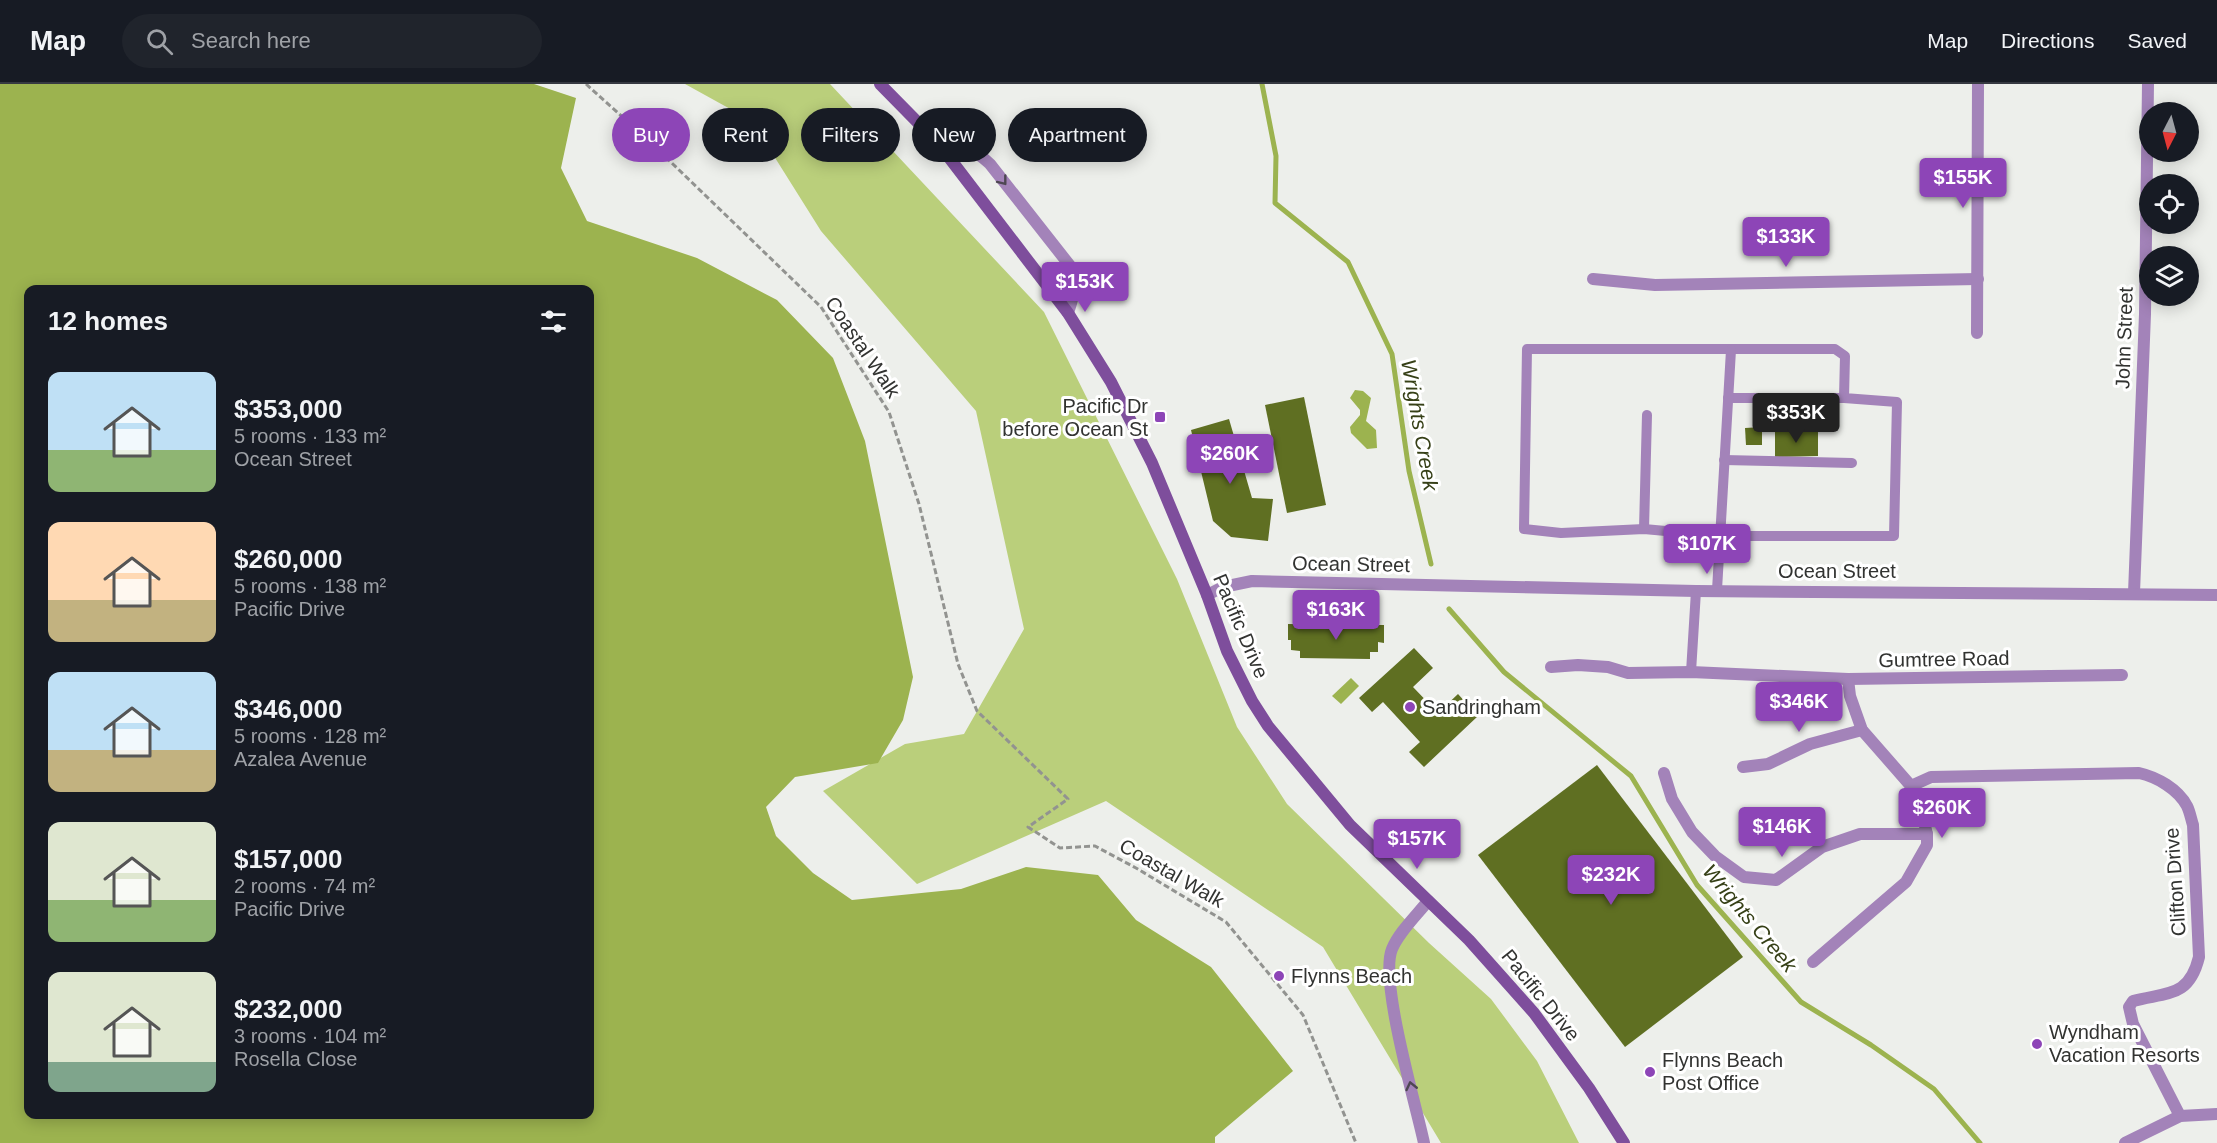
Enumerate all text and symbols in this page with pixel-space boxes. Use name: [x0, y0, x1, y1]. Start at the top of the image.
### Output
search box: [122, 14, 542, 68]
text: Map: [30, 25, 86, 56]
icon: search: [143, 25, 176, 58]
text: Search here: [191, 28, 311, 53]
text: Map: [1927, 29, 1968, 52]
text: Directions: [2001, 29, 2094, 52]
text: Saved: [2127, 29, 2187, 52]
north arrow: [2139, 102, 2199, 162]
map controls: [2139, 102, 2199, 306]
chip: Buy: [612, 108, 690, 162]
chip: Rent: [702, 108, 789, 162]
chip: Filters: [801, 108, 900, 162]
chip: New: [912, 108, 996, 162]
chip: Apartment: [1008, 108, 1147, 162]
pin: $155K: [1921, 158, 2005, 209]
text: $155K: [1934, 166, 1992, 188]
one-way arrow: [996, 174, 1007, 185]
button: locate: [2139, 174, 2199, 234]
pin: $133K: [1744, 217, 1828, 268]
text: $133K: [1757, 225, 1815, 247]
button: layers: [2139, 246, 2199, 306]
pin: $153K: [1043, 262, 1127, 313]
text: $153K: [1056, 270, 1114, 292]
street label: John Street: [2111, 286, 2137, 390]
street label: Coastal Walk: [821, 292, 905, 403]
icon: filters: [537, 305, 570, 338]
text: 12 homes: [48, 306, 168, 336]
water label: Wrights Creek: [1397, 357, 1443, 494]
pin: $353K: [1754, 393, 1838, 444]
text: $353,000: [234, 394, 342, 424]
place label: Pacific Dr before Ocean St: [1002, 395, 1148, 440]
icon: home: [96, 396, 168, 468]
text: $353K: [1767, 401, 1825, 423]
marker: Pacific Dr before Ocean St: [1153, 410, 1167, 424]
text: 5 rooms · 133 m²: [234, 425, 386, 447]
pin: $260K: [1188, 434, 1272, 485]
text: $260K: [1201, 442, 1259, 464]
text: Ocean Street: [234, 448, 352, 470]
pin: $107K: [1665, 524, 1749, 575]
text: $107K: [1678, 532, 1736, 554]
text: $260,000: [234, 544, 342, 574]
icon: home: [96, 546, 168, 618]
street label: Ocean Street: [1292, 552, 1411, 576]
street label: Ocean Street: [1778, 560, 1896, 582]
street label: Pacific Drive: [1209, 571, 1273, 681]
text: 5 rooms · 138 m²: [234, 575, 386, 597]
pin: $163K: [1294, 590, 1378, 641]
text: Pacific Drive: [234, 598, 345, 620]
text: $163K: [1307, 598, 1365, 620]
street label: Gumtree Road: [1878, 647, 2010, 671]
pin: $346K: [1757, 682, 1841, 733]
text: $346K: [1770, 690, 1828, 712]
text: $346,000: [234, 694, 342, 724]
icon: home: [96, 696, 168, 768]
place label: Sandringham: [1422, 696, 1541, 718]
marker: Sandringham: [1403, 700, 1417, 714]
text: 5 rooms · 128 m²: [234, 725, 386, 747]
text: Azalea Avenue: [234, 748, 367, 770]
pin: $260K: [1900, 788, 1984, 839]
text: $260K: [1913, 796, 1971, 818]
pin: $146K: [1740, 807, 1824, 858]
text: $146K: [1753, 815, 1811, 837]
pin: $157K: [1375, 819, 1459, 870]
text: $157K: [1388, 827, 1446, 849]
street label: Clifton Drive: [2160, 827, 2190, 937]
street label: Coastal Walk: [1116, 834, 1229, 912]
text: $157,000: [234, 844, 342, 874]
icon: home: [96, 846, 168, 918]
pin: $232K: [1569, 855, 1653, 906]
water label: Wrights Creek: [1698, 860, 1803, 977]
text: $232K: [1582, 863, 1640, 885]
text: 2 rooms · 74 m²: [234, 875, 375, 897]
text: Pacific Drive: [234, 898, 345, 920]
street label: Pacific Drive: [1497, 945, 1585, 1045]
place label: Flynns Beach: [1291, 965, 1412, 987]
marker: Flynns Beach: [1272, 969, 1286, 983]
text: $232,000: [234, 994, 342, 1024]
icon: home: [96, 996, 168, 1068]
place label: Wyndham Vacation Resorts: [2049, 1021, 2200, 1066]
text: 3 rooms · 104 m²: [234, 1025, 386, 1047]
marker: Wyndham Vacation Resorts: [2030, 1037, 2044, 1051]
text: Rosella Close: [234, 1048, 357, 1070]
place label: Flynns Beach Post Office: [1662, 1049, 1783, 1094]
marker: Flynns Beach Post Office: [1643, 1065, 1657, 1079]
one-way arrow: [1406, 1081, 1419, 1091]

